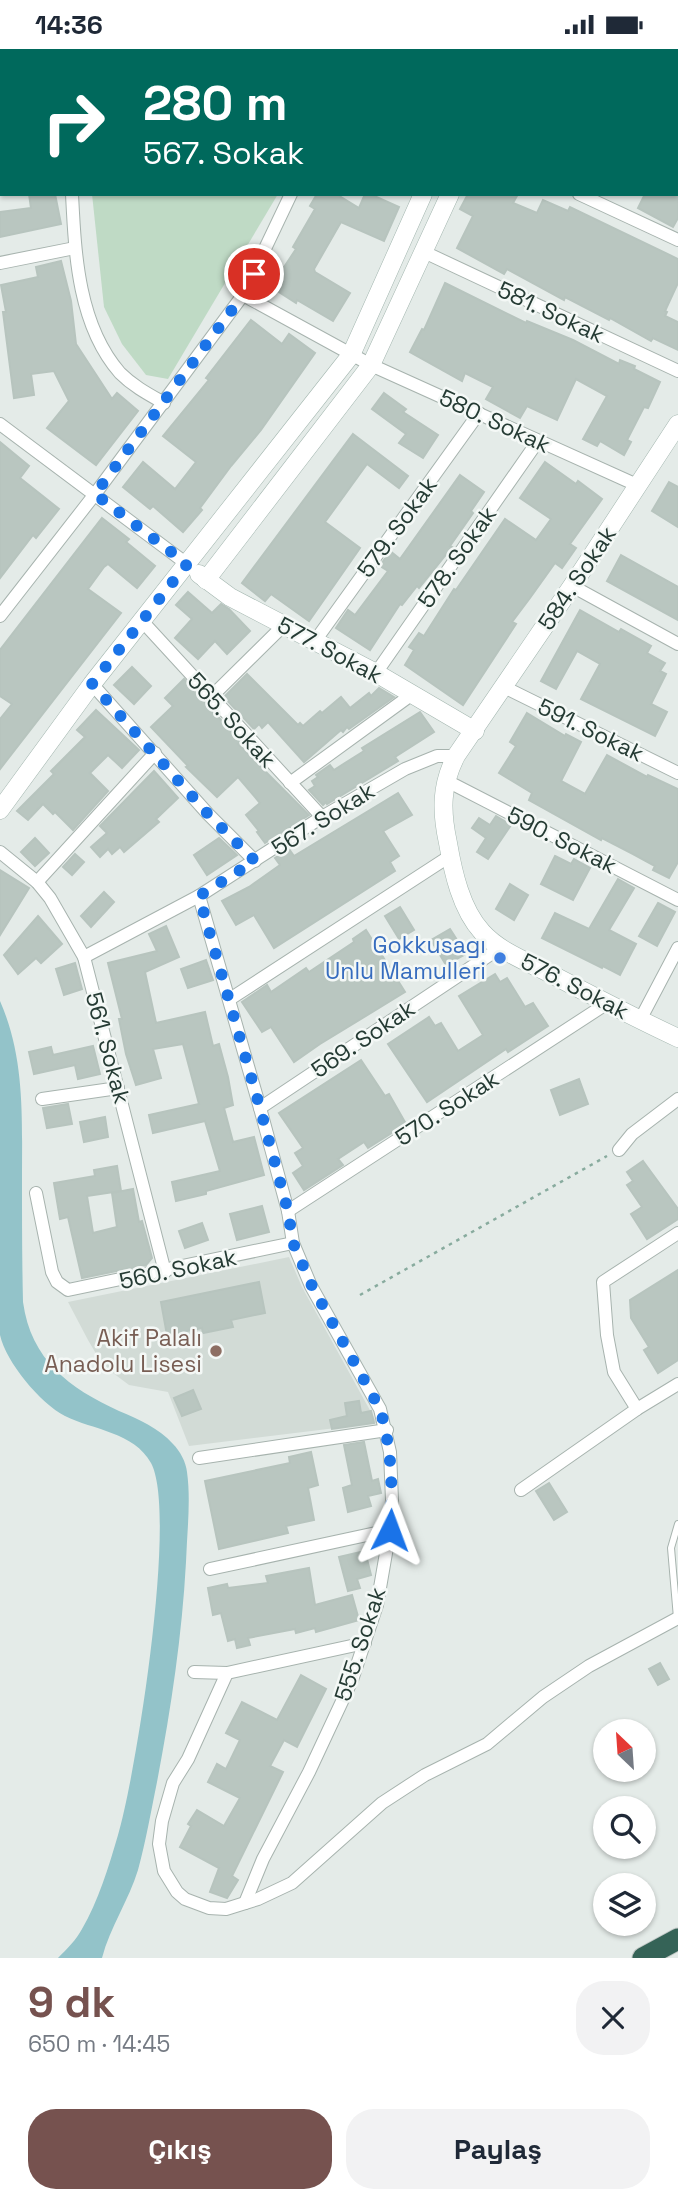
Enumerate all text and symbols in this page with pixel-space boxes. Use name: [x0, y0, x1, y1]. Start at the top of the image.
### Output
text: 14:36: [35, 8, 103, 42]
text: 280 m: [143, 72, 288, 134]
icon: right: [28, 77, 119, 168]
text: 567. Sokak: [143, 133, 304, 173]
pin: [224, 244, 284, 304]
icon: arrive: [235, 255, 273, 293]
street label: 581. Sokak: [493, 274, 609, 350]
street label: 580. Sokak: [435, 382, 555, 460]
street label: 579. Sokak: [350, 471, 444, 583]
street label: 578. Sokak: [411, 500, 503, 614]
street label: 584. Sokak: [531, 520, 623, 636]
street label: 577. Sokak: [272, 610, 388, 690]
street label: 565. Sokak: [181, 666, 283, 774]
street label: 591. Sokak: [533, 691, 649, 769]
street label: 567. Sokak: [266, 776, 380, 862]
street label: 590. Sokak: [502, 800, 622, 880]
place label: Gokkusagı Unlu Mamulleri: [325, 930, 486, 986]
street label: 576. Sokak: [516, 946, 634, 1026]
marker: Gokkusagı Unlu Mamulleri: [492, 950, 508, 966]
street label: 561. Sokak: [79, 989, 137, 1107]
street label: 569. Sokak: [305, 993, 421, 1085]
street label: 570. Sokak: [389, 1063, 505, 1153]
street label: 560. Sokak: [117, 1242, 239, 1296]
place label: Akif Palalı Anadolu Lisesi: [44, 1323, 202, 1379]
marker: Akif Palalı Anadolu Lisesi: [208, 1343, 224, 1359]
position arrow: [353, 1493, 427, 1567]
street label: 555. Sokak: [327, 1583, 393, 1705]
north arrow: [593, 1719, 656, 1781]
map controls: [593, 1719, 656, 1936]
button: search: [593, 1796, 656, 1859]
button: layers: [593, 1873, 656, 1936]
text: 9 dk: [28, 1976, 115, 2029]
button: close: [576, 1981, 650, 2055]
text: 650 m · 14:45: [28, 2029, 170, 2059]
button: Çıkış: [28, 2109, 332, 2189]
button: Paylaş: [346, 2109, 650, 2189]

